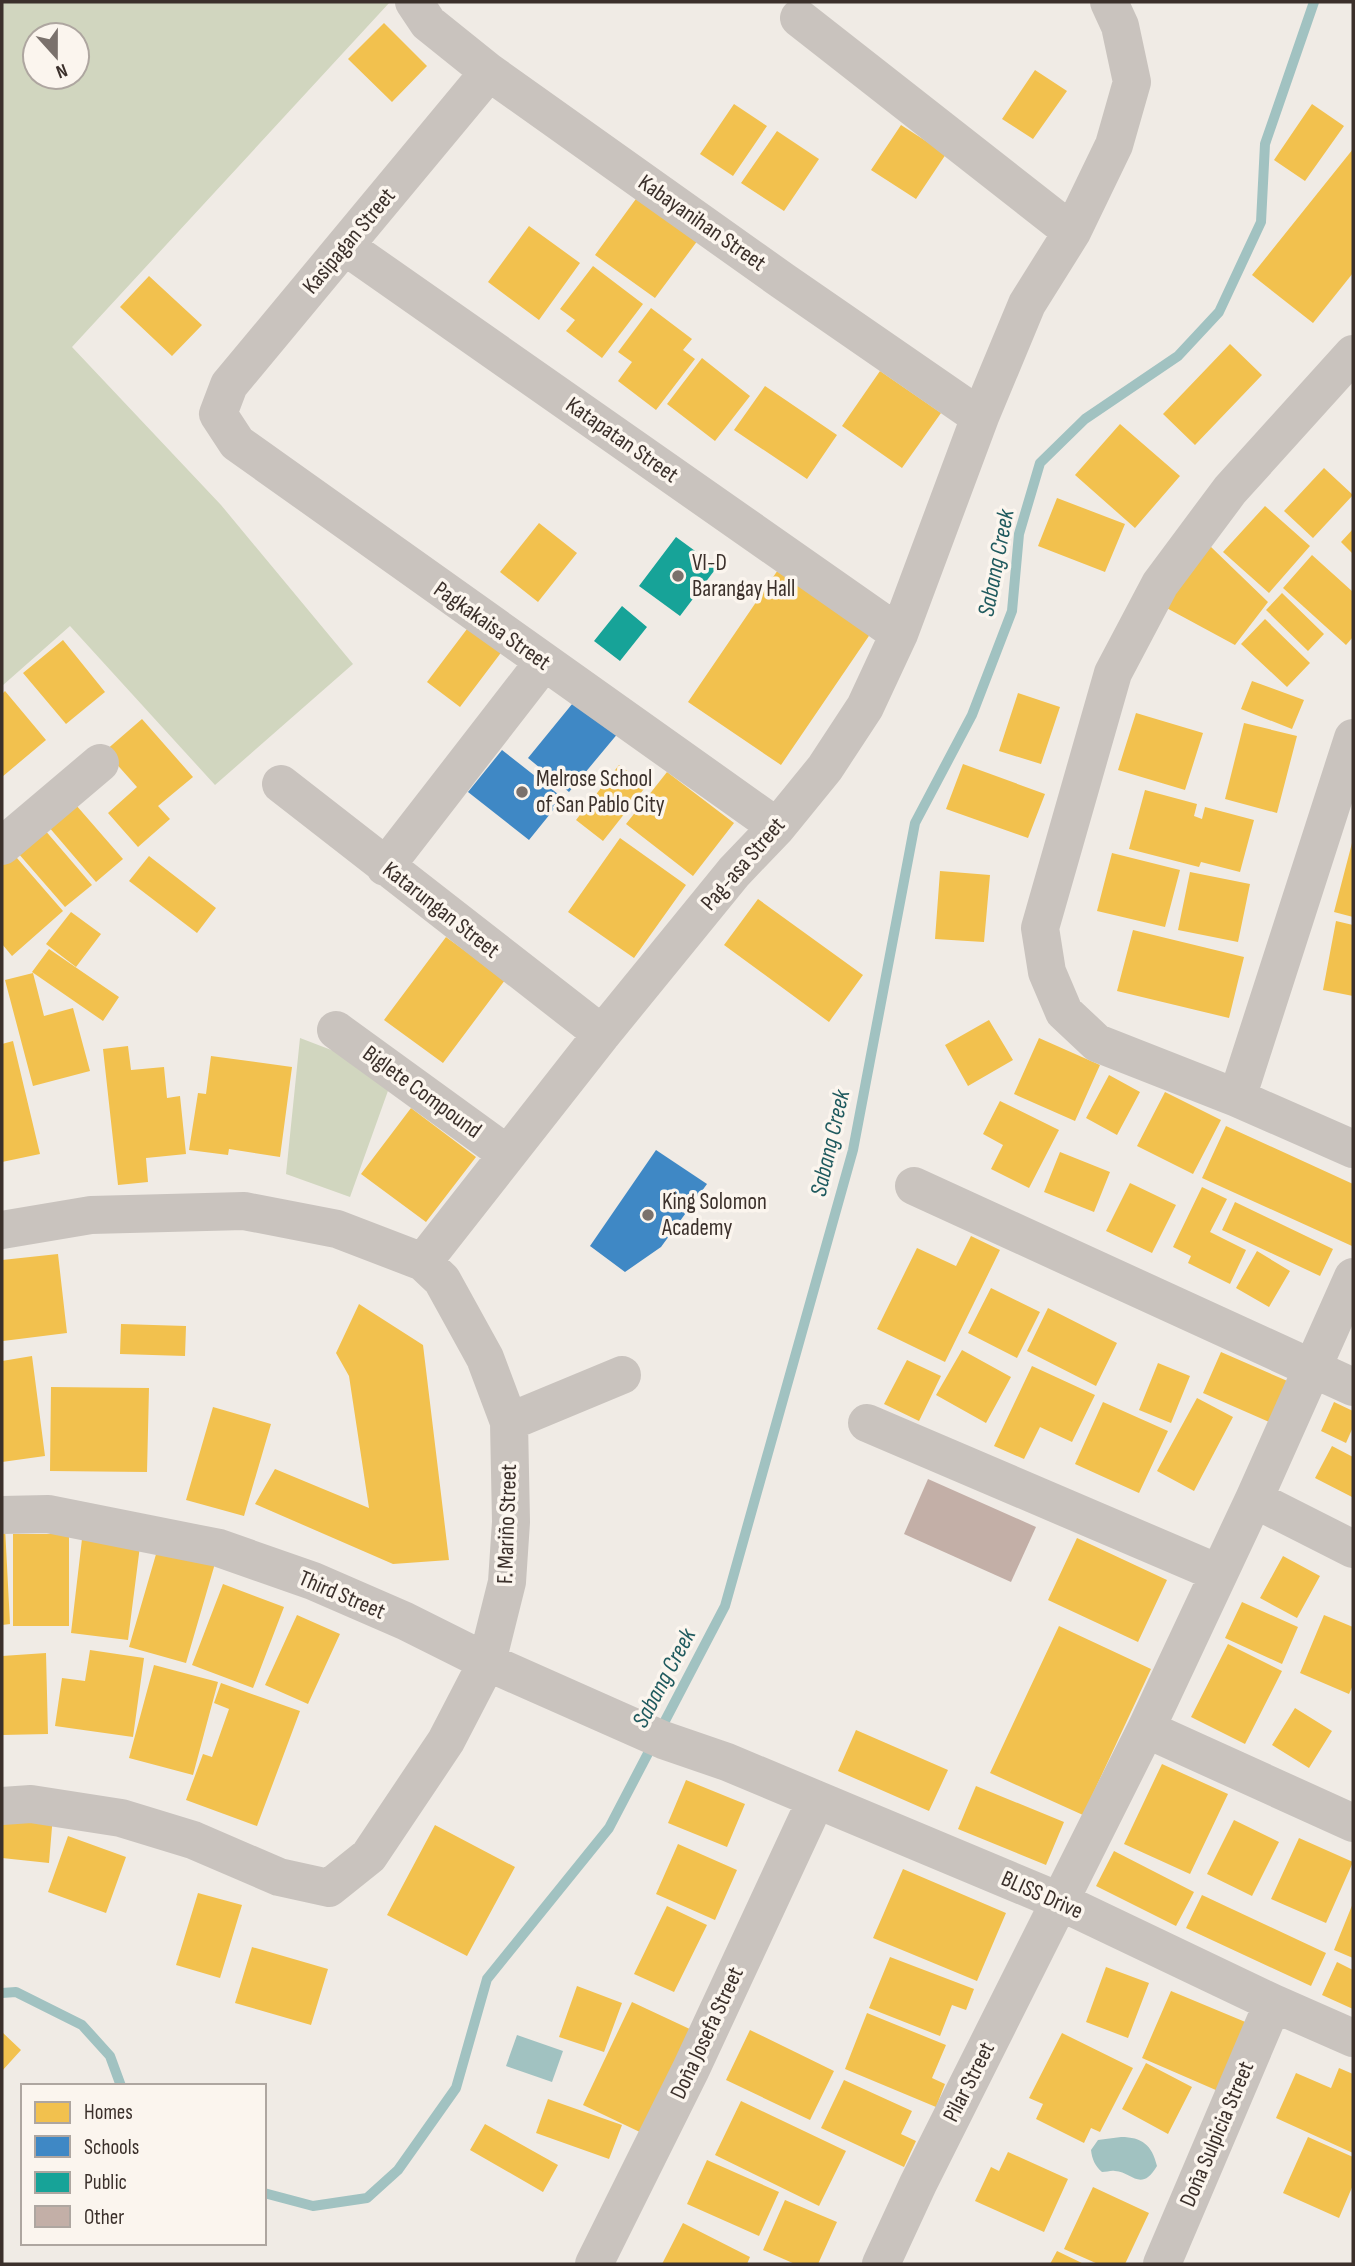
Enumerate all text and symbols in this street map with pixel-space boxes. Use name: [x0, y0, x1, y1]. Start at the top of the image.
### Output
north arrow: [21, 21, 91, 91]
text: N: [53, 58, 70, 83]
street label: Kabayanihan Street: [633, 169, 771, 277]
street label: Kasipagan Street: [297, 182, 401, 300]
street label: Katapatan Street: [560, 391, 684, 489]
water label: Sabang Creek: [971, 506, 1021, 619]
place label: VI-D Barangay Hall: [692, 549, 795, 603]
marker: VI-D Barangay Hall: [670, 568, 686, 584]
street label: Pagkakaisa Street: [428, 575, 556, 677]
place label: Melrose School of San Pablo City: [536, 765, 665, 819]
marker: Melrose School of San Pablo City: [514, 784, 530, 800]
street label: Pag-asa Street: [695, 812, 791, 916]
street label: Katarungan Street: [377, 856, 505, 964]
street label: Biglete Compound: [357, 1039, 487, 1145]
water label: Sabang Creek: [804, 1086, 857, 1199]
place label: King Solomon Academy: [661, 1188, 767, 1242]
marker: King Solomon Academy: [640, 1207, 656, 1223]
street label: F. Mariño Street: [491, 1463, 523, 1585]
street label: Third Street: [295, 1564, 389, 1626]
water label: Sabang Creek: [626, 1623, 703, 1733]
street label: BLISS Drive: [997, 1865, 1087, 1925]
street label: Doña Josefa Street: [664, 1963, 750, 2103]
street label: Pilar Street: [937, 2037, 1001, 2127]
street label: Doña Sulpicia Street: [1174, 2057, 1260, 2211]
legend: [21, 2084, 266, 2245]
text: Homes: [84, 2100, 133, 2125]
text: Schools: [84, 2135, 139, 2160]
text: Public: [84, 2170, 127, 2195]
text: Other: [84, 2205, 124, 2230]

